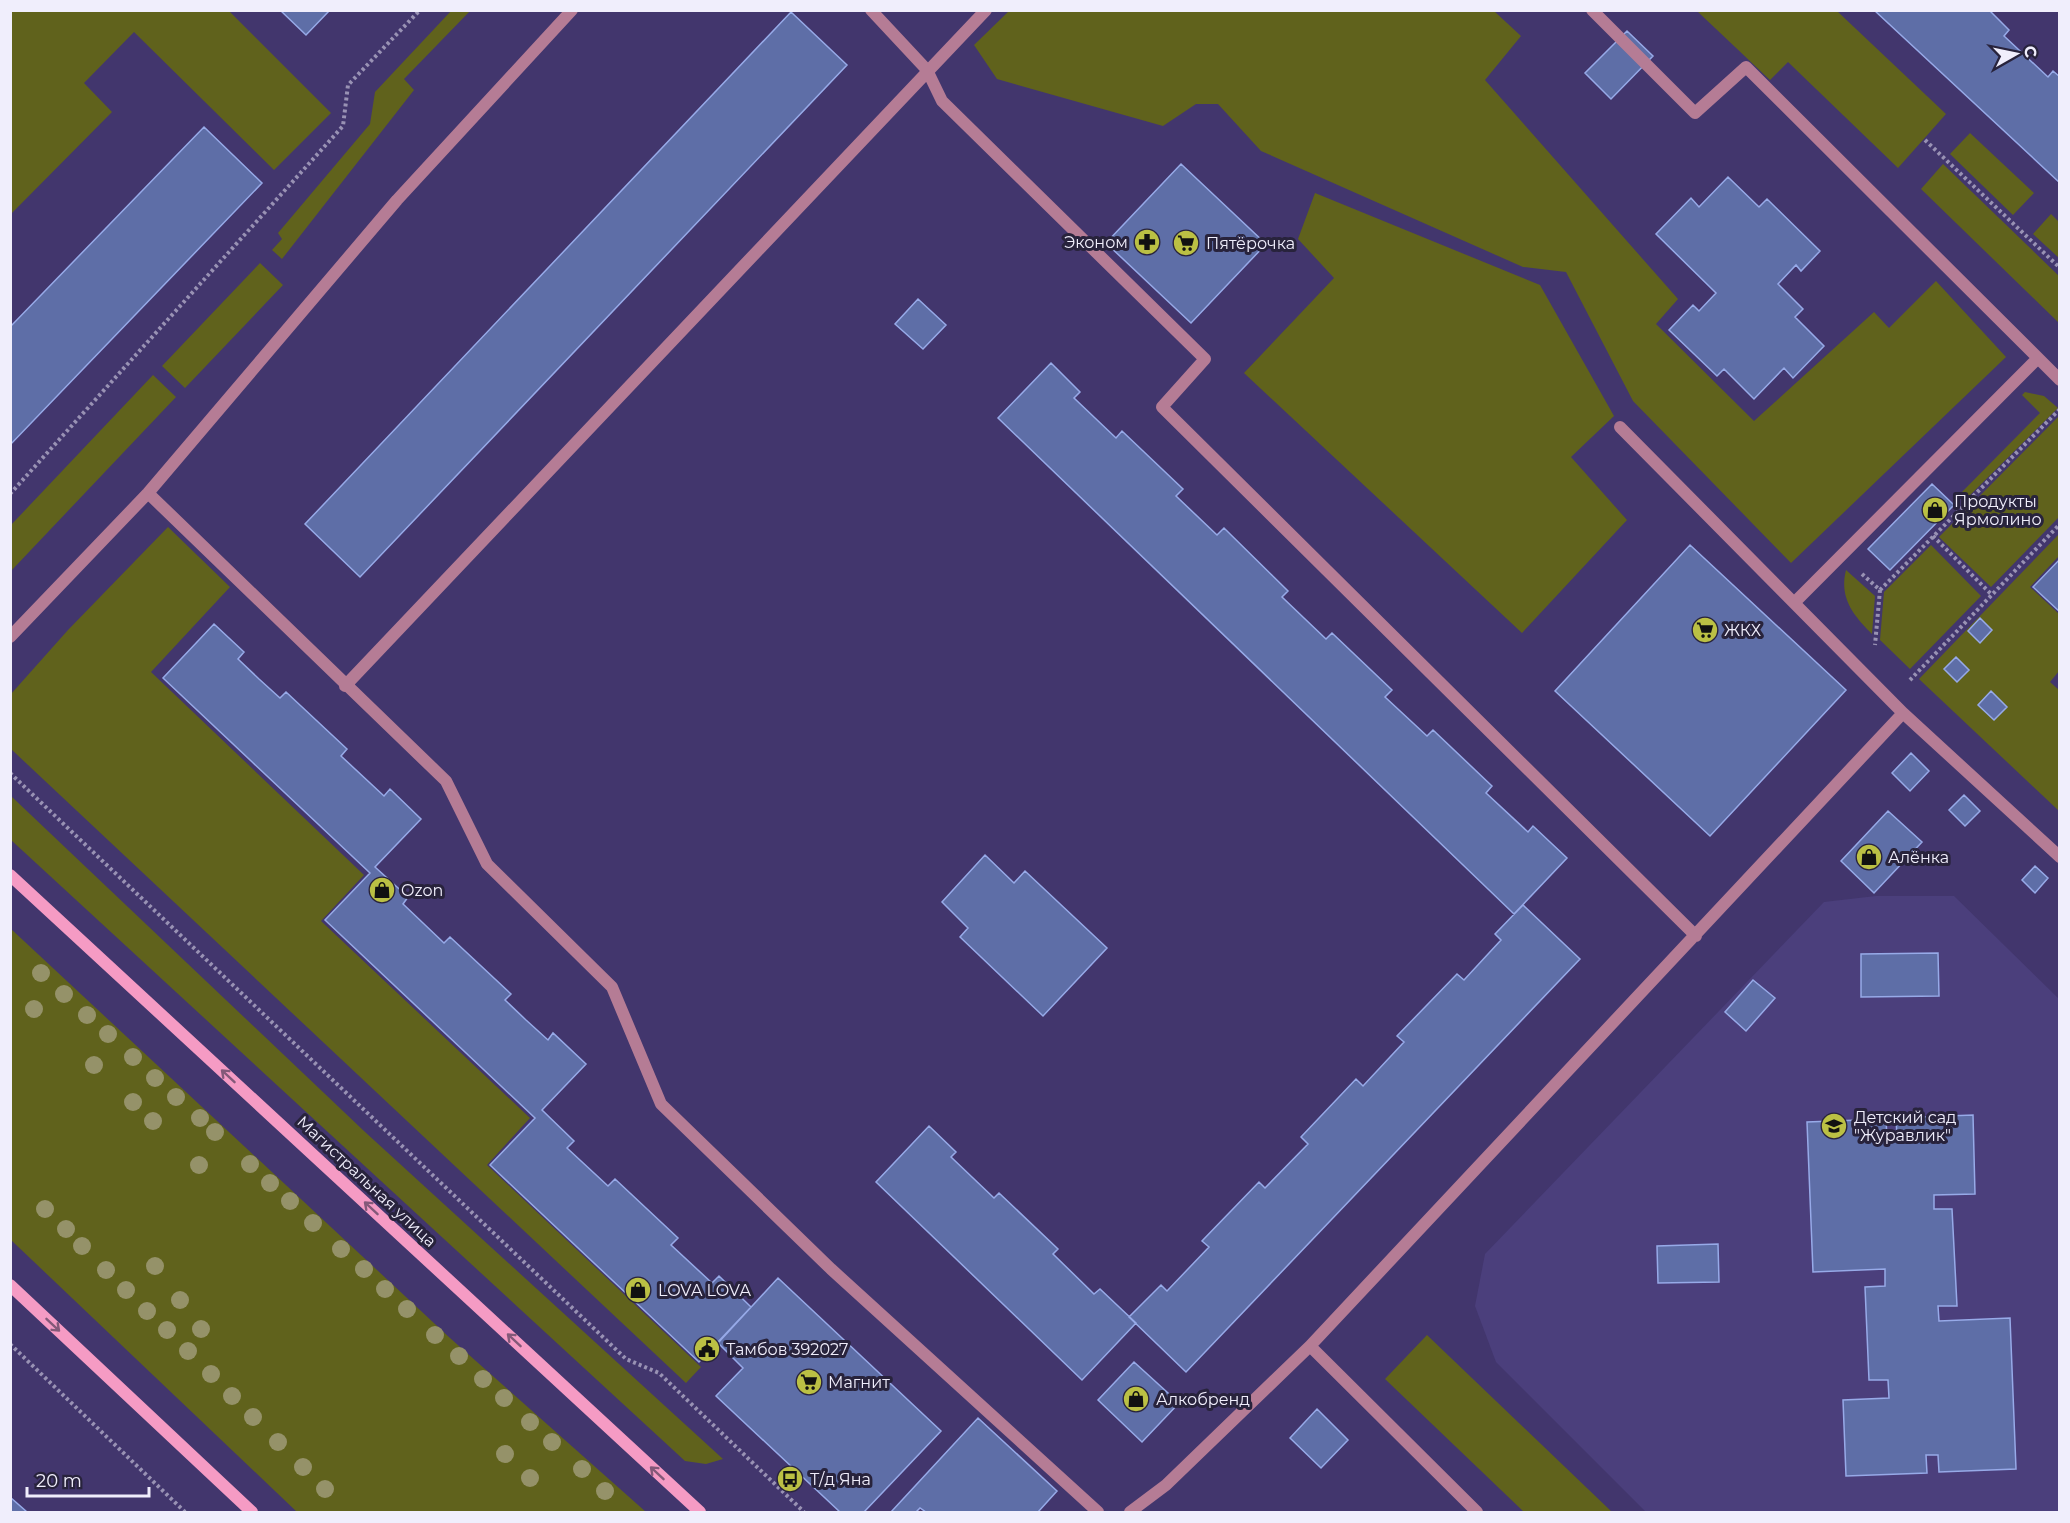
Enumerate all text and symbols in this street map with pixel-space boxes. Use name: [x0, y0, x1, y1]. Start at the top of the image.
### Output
north arrow: [1986, 24, 2046, 84]
text: С: [2020, 45, 2041, 59]
pharmacy icon: Эконом: [1132, 227, 1162, 257]
supermarket icon: Пятёрочка: [1171, 228, 1201, 258]
place label: Эконом: [1064, 233, 1128, 252]
place label: Пятёрочка: [1206, 234, 1295, 253]
place label: Продукты Ярмолино: [1954, 492, 2042, 529]
shop icon: Продукты Ярмолино: [1920, 495, 1950, 525]
supermarket icon: ЖКХ: [1690, 615, 1720, 645]
place label: ЖКХ: [1724, 621, 1762, 640]
shop icon: Алёнка: [1854, 842, 1884, 872]
place label: Алёнка: [1888, 848, 1949, 867]
shop icon: Ozon: [367, 875, 397, 905]
place label: Ozon: [401, 881, 443, 900]
one-way arrow: [220, 1068, 235, 1083]
place label: Детский сад "Журавлик": [1854, 1108, 1956, 1145]
school or university icon: Детский сад "Журавлик": [1819, 1111, 1849, 1141]
street label: Магистральная улица: [293, 1112, 440, 1251]
one-way arrow: [364, 1201, 379, 1215]
shop icon: LOVA LOVA: [623, 1275, 653, 1305]
place label: LOVA LOVA: [658, 1281, 751, 1300]
one-way arrow: [45, 1318, 60, 1332]
one-way arrow: [507, 1333, 522, 1347]
public building icon: Тамбов 392027: [692, 1334, 722, 1364]
place label: Тамбов 392027: [726, 1340, 848, 1359]
supermarket icon: Магнит: [794, 1367, 824, 1397]
place label: Магнит: [828, 1373, 890, 1392]
shop icon: Алкобренд: [1121, 1384, 1151, 1414]
place label: Алкобренд: [1156, 1390, 1250, 1409]
scale bar: [27, 1460, 148, 1498]
bus stop icon: Т/д Яна: [775, 1464, 805, 1494]
one-way arrow: [650, 1466, 665, 1480]
text: 20 m: [36, 1470, 82, 1492]
place label: Т/д Яна: [810, 1470, 871, 1489]

